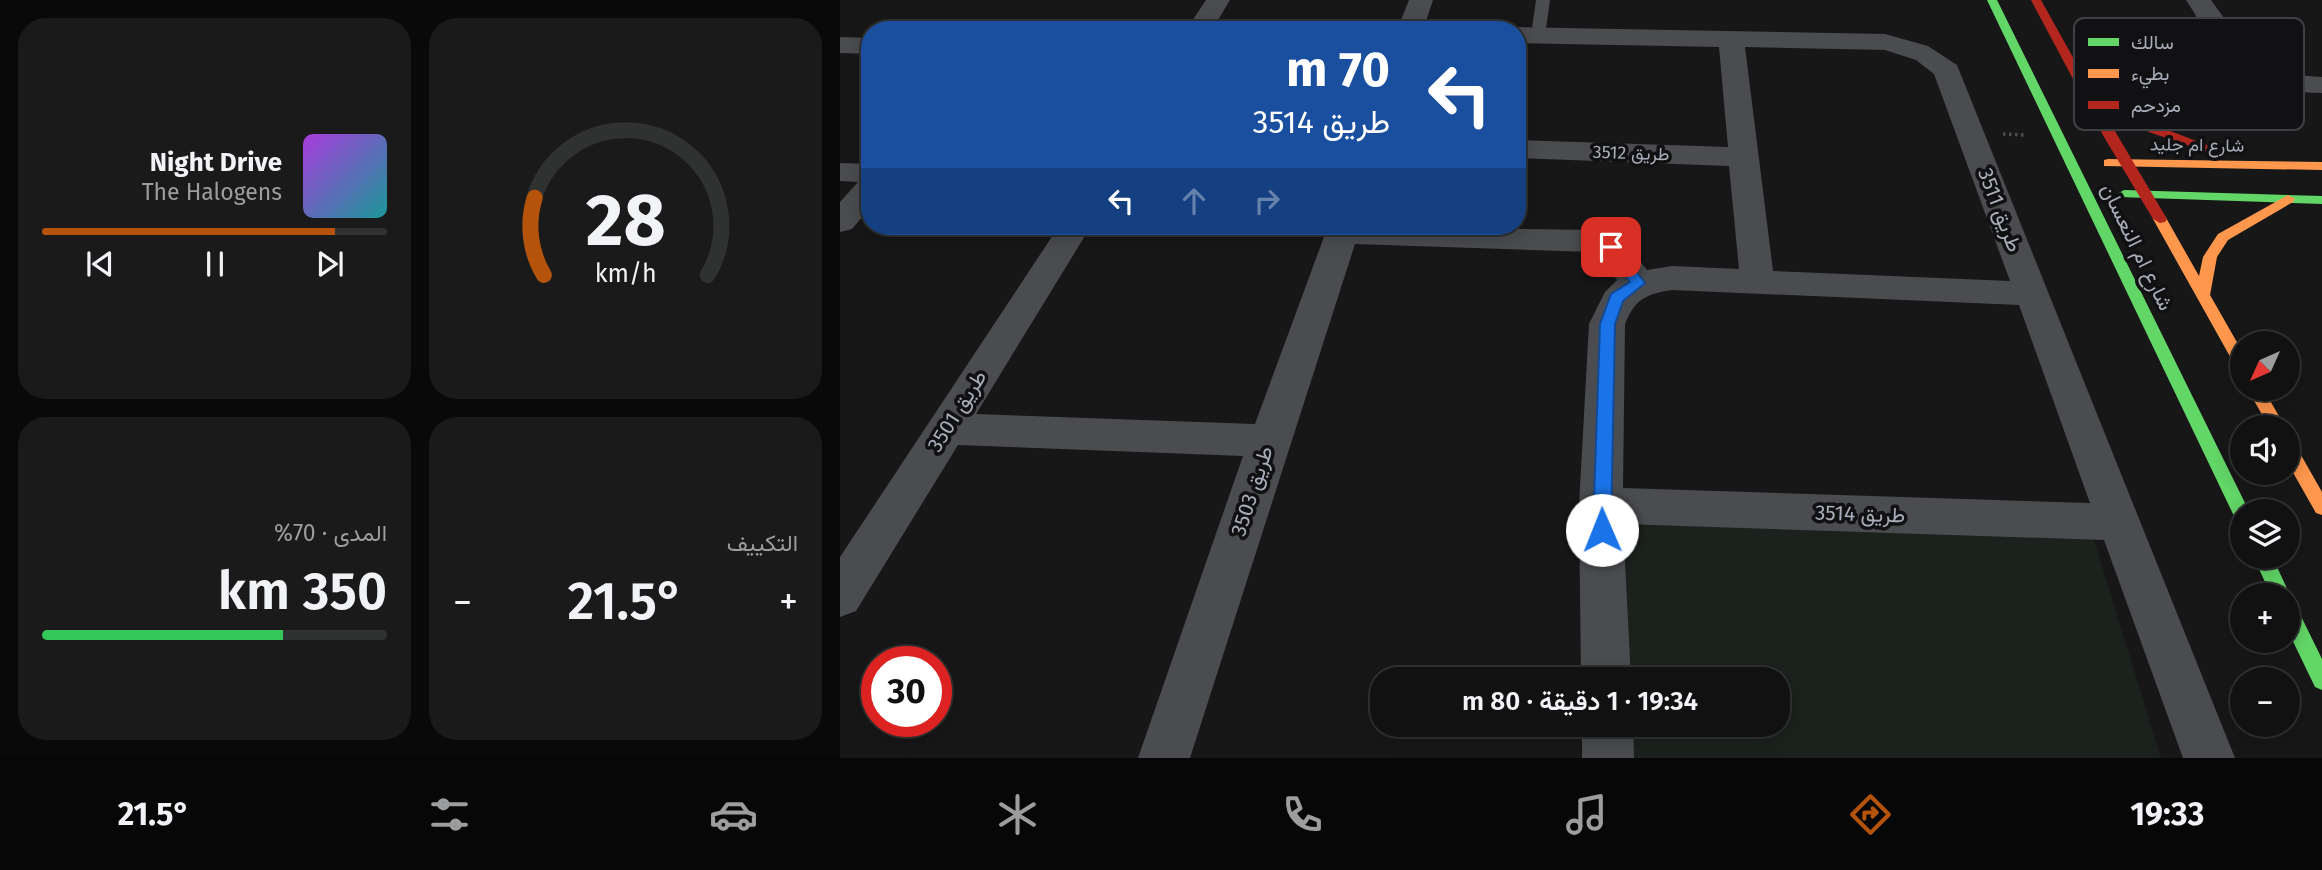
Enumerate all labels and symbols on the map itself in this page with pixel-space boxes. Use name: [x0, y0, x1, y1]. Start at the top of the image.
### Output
legend: [2074, 18, 2304, 130]
text: سالك: [2131, 31, 2174, 54]
text: بطيء: [2131, 62, 2169, 89]
text: مزدحم: [2131, 94, 2181, 118]
street label: شارع ام جليد: [2150, 133, 2244, 158]
street label: طريق 3512: [1592, 141, 1670, 165]
street label: طريق 3511: [1972, 164, 2028, 256]
street label: شارع ام النعسان: [2094, 179, 2179, 315]
pin: [1581, 217, 1641, 277]
north arrow: [2230, 331, 2300, 401]
street label: طريق 3501: [922, 365, 992, 457]
street label: طريق 3503: [1225, 443, 1279, 539]
position arrow: [1565, 493, 1639, 567]
street label: طريق 3514: [1814, 499, 1906, 529]
speed limit sign: 30: [861, 646, 952, 737]

